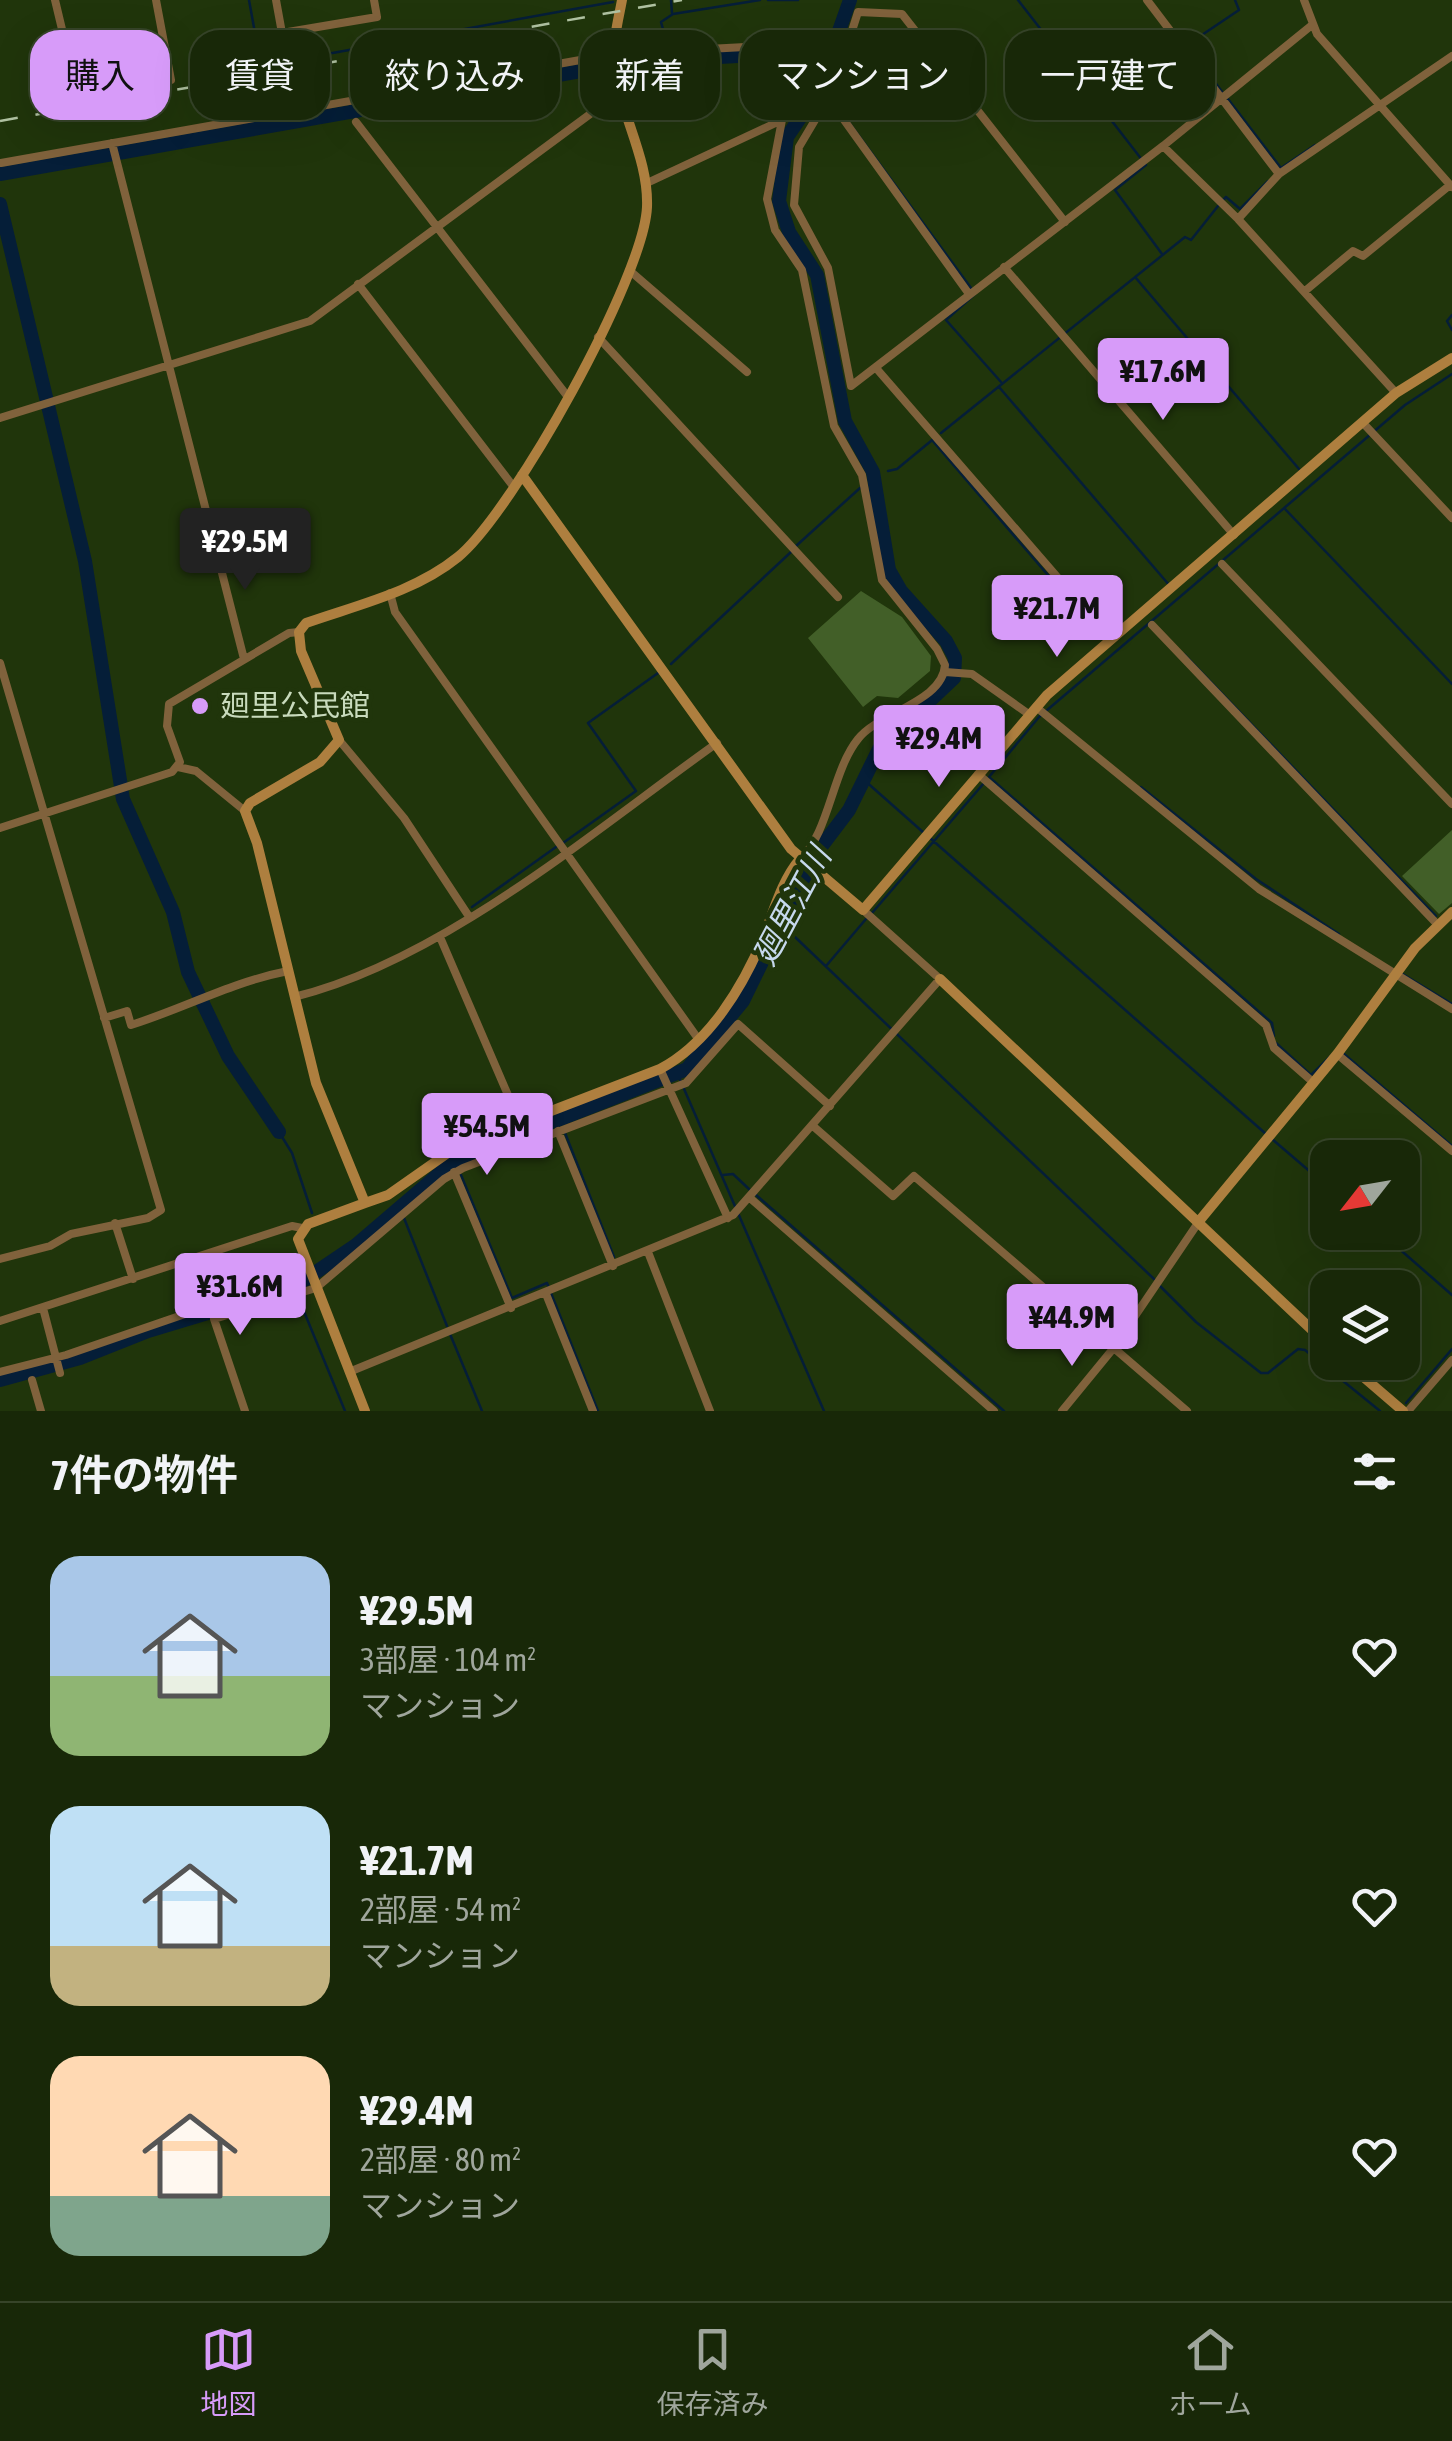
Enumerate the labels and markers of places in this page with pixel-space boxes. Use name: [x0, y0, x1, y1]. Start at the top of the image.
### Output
pin: ¥17.6M: [1082, 338, 1244, 423]
pin: ¥29.5M: [164, 508, 326, 593]
pin: ¥21.7M: [976, 575, 1138, 660]
place label: 廻里公民館: [220, 688, 370, 722]
marker: 廻里公民館: [189, 695, 211, 717]
pin: ¥29.4M: [858, 705, 1020, 790]
pin: ¥54.5M: [406, 1093, 568, 1178]
pin: ¥31.6M: [159, 1253, 321, 1338]
pin: ¥44.9M: [991, 1284, 1153, 1369]

